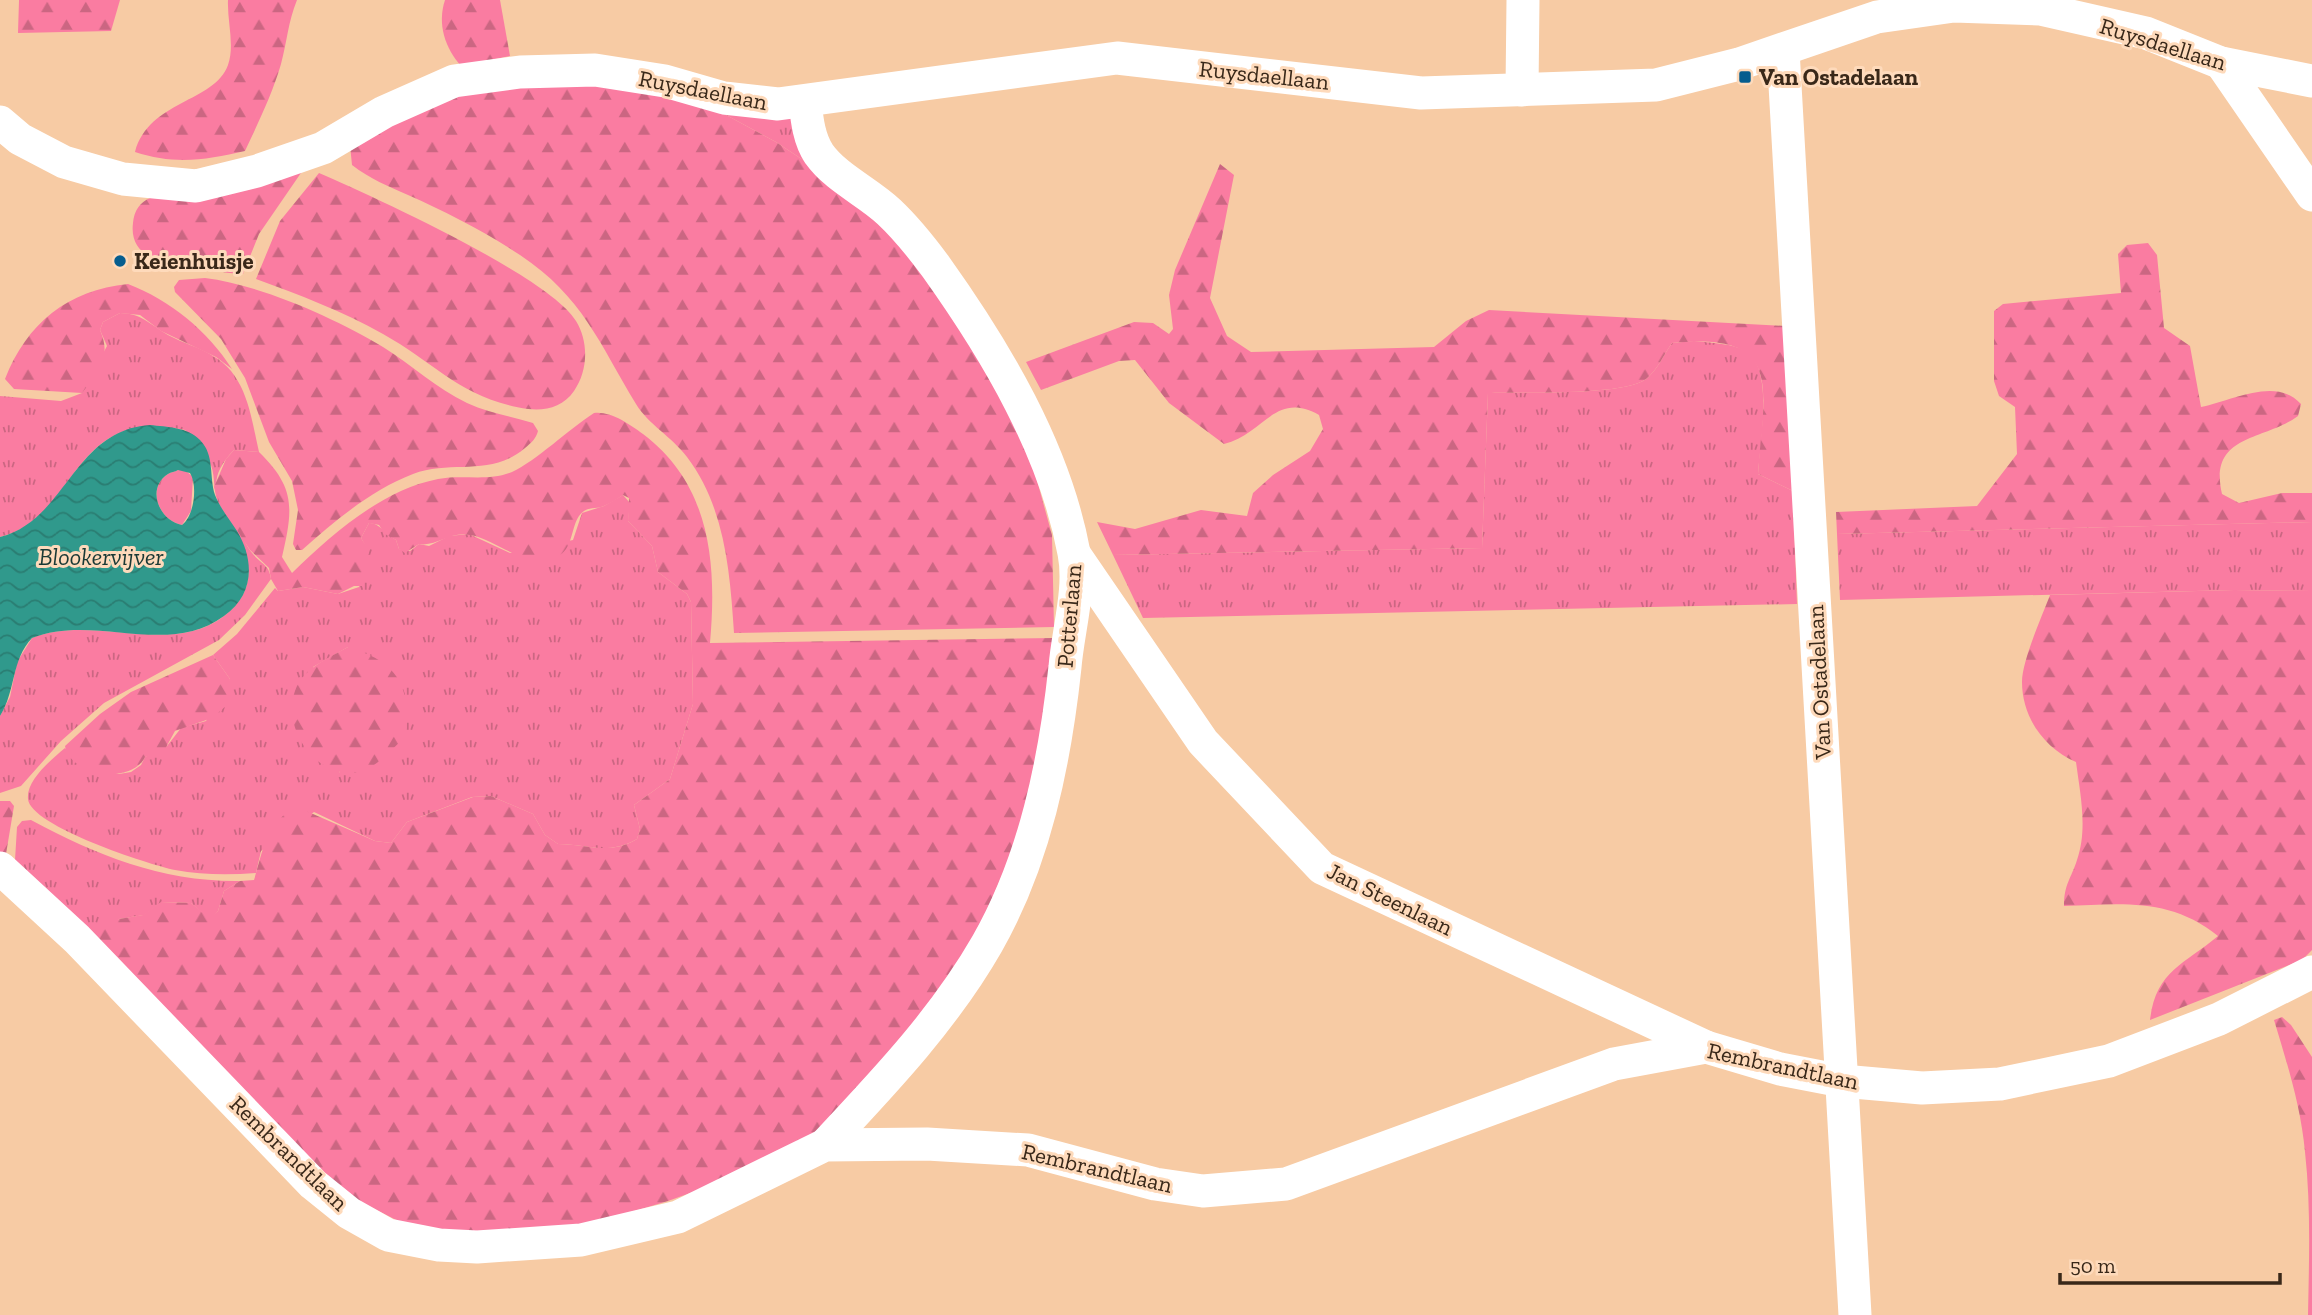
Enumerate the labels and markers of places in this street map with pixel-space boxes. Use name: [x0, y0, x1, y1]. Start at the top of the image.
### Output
place label: Van Ostadelaan: [1759, 63, 1919, 91]
marker: Van Ostadelaan: [1737, 69, 1753, 85]
place label: Keienhuisje: [134, 247, 254, 275]
marker: Keienhuisje: [112, 253, 128, 269]

